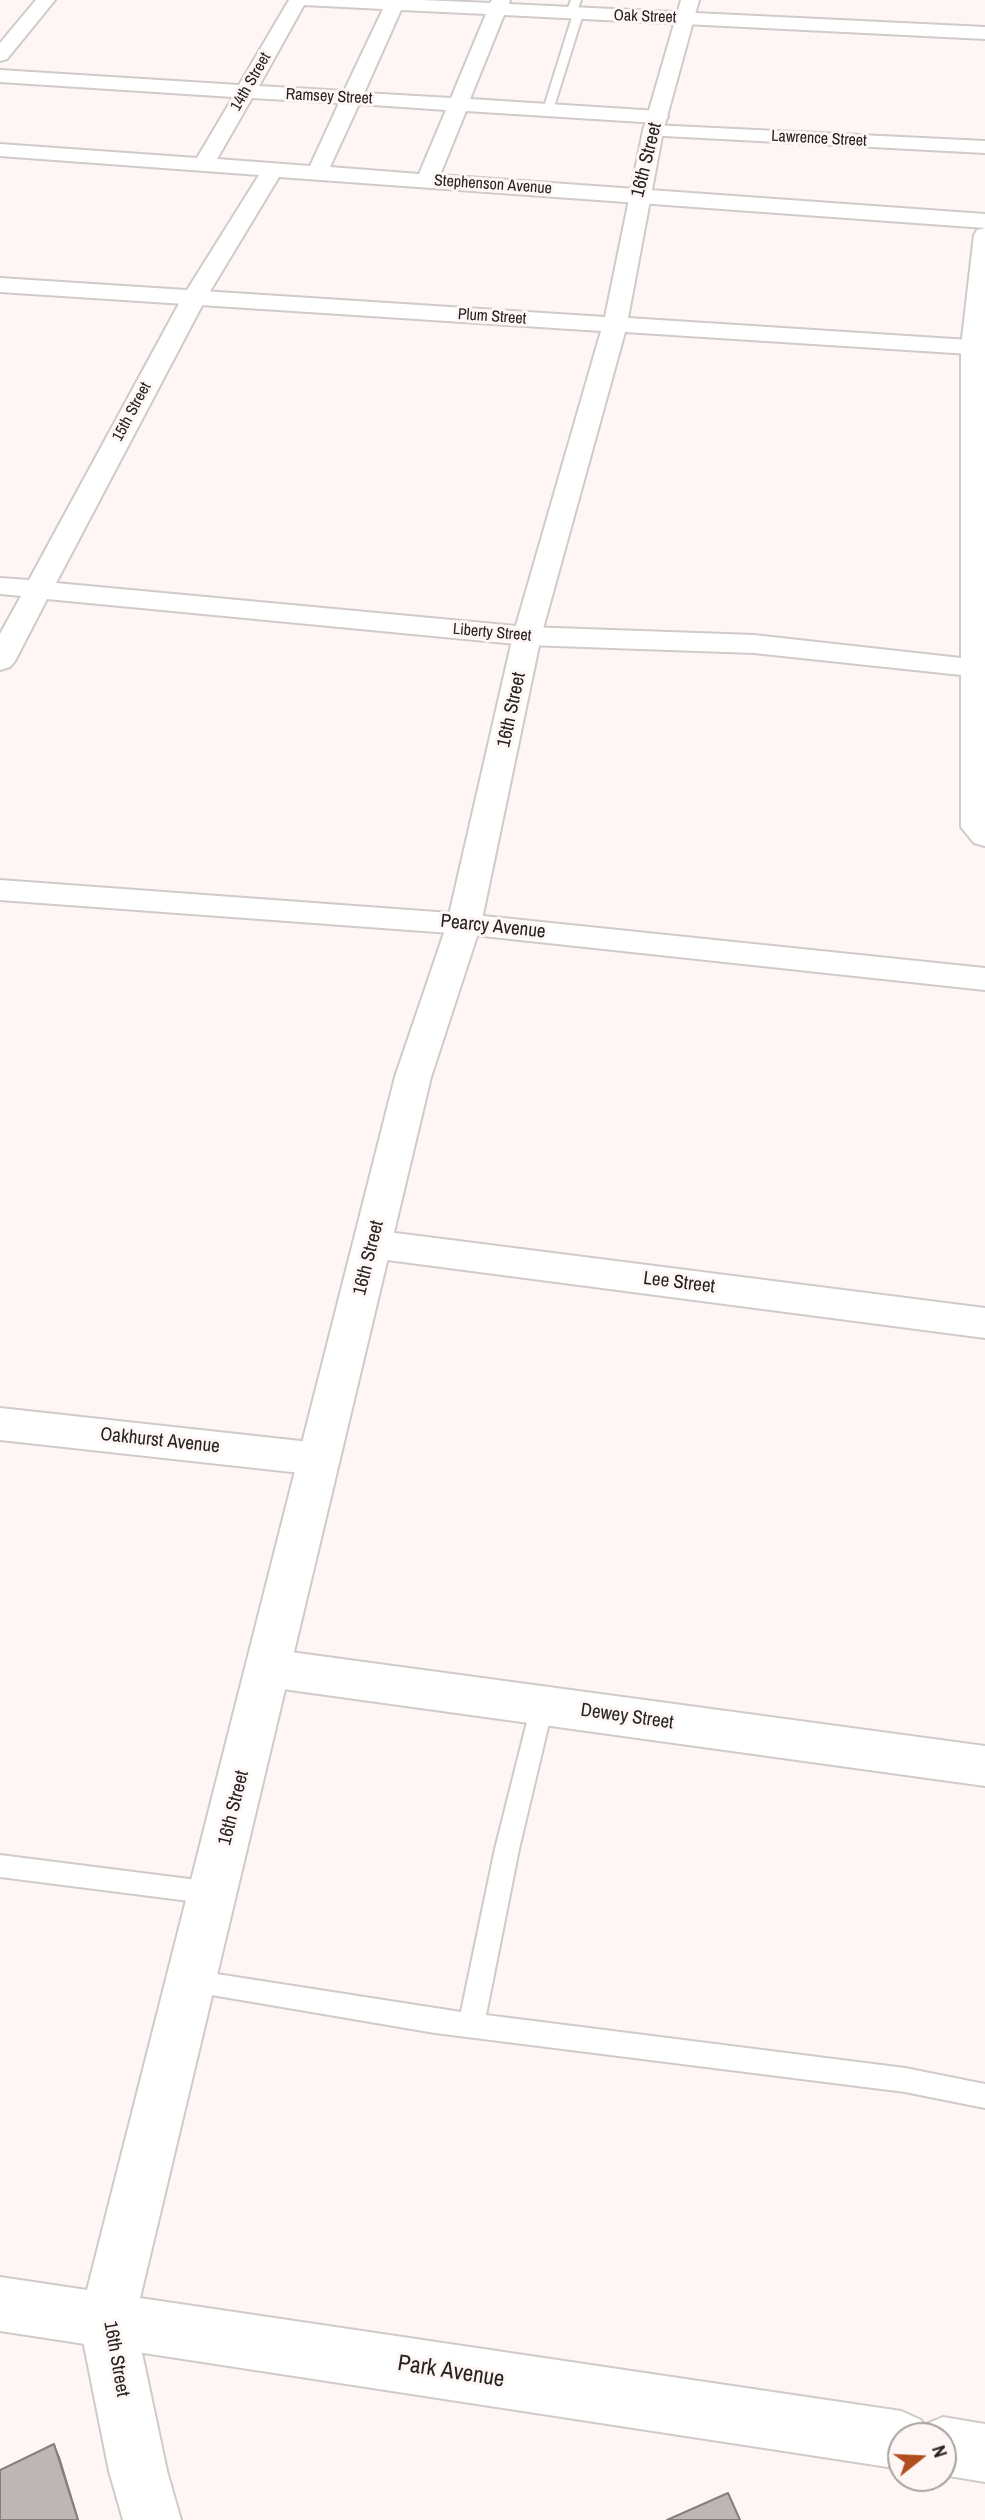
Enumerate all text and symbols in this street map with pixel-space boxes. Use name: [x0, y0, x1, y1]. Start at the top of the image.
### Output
street label: Oak Street: [613, 6, 677, 28]
street label: 14th Street: [227, 49, 275, 115]
street label: Ramsey Street: [285, 85, 373, 109]
street label: 16th Street: [627, 120, 667, 200]
street label: Lawrence Street: [771, 127, 867, 151]
street label: Stephenson Avenue: [433, 171, 553, 199]
street label: Plum Street: [457, 305, 527, 329]
street label: 15th Street: [108, 379, 156, 445]
street label: Liberty Street: [452, 620, 532, 646]
street label: 16th Street: [493, 670, 531, 750]
street label: Pearcy Avenue: [439, 910, 547, 944]
street label: 16th Street: [349, 1218, 389, 1298]
street label: Lee Street: [642, 1267, 716, 1299]
street label: Oakhurst Avenue: [99, 1423, 221, 1459]
street label: Dewey Street: [579, 1699, 675, 1735]
street label: 16th Street: [214, 1768, 254, 1848]
street label: 16th Street: [98, 2319, 134, 2399]
street label: Park Avenue: [396, 2350, 506, 2394]
north arrow: [887, 2422, 957, 2492]
text: N: [926, 2442, 954, 2460]

